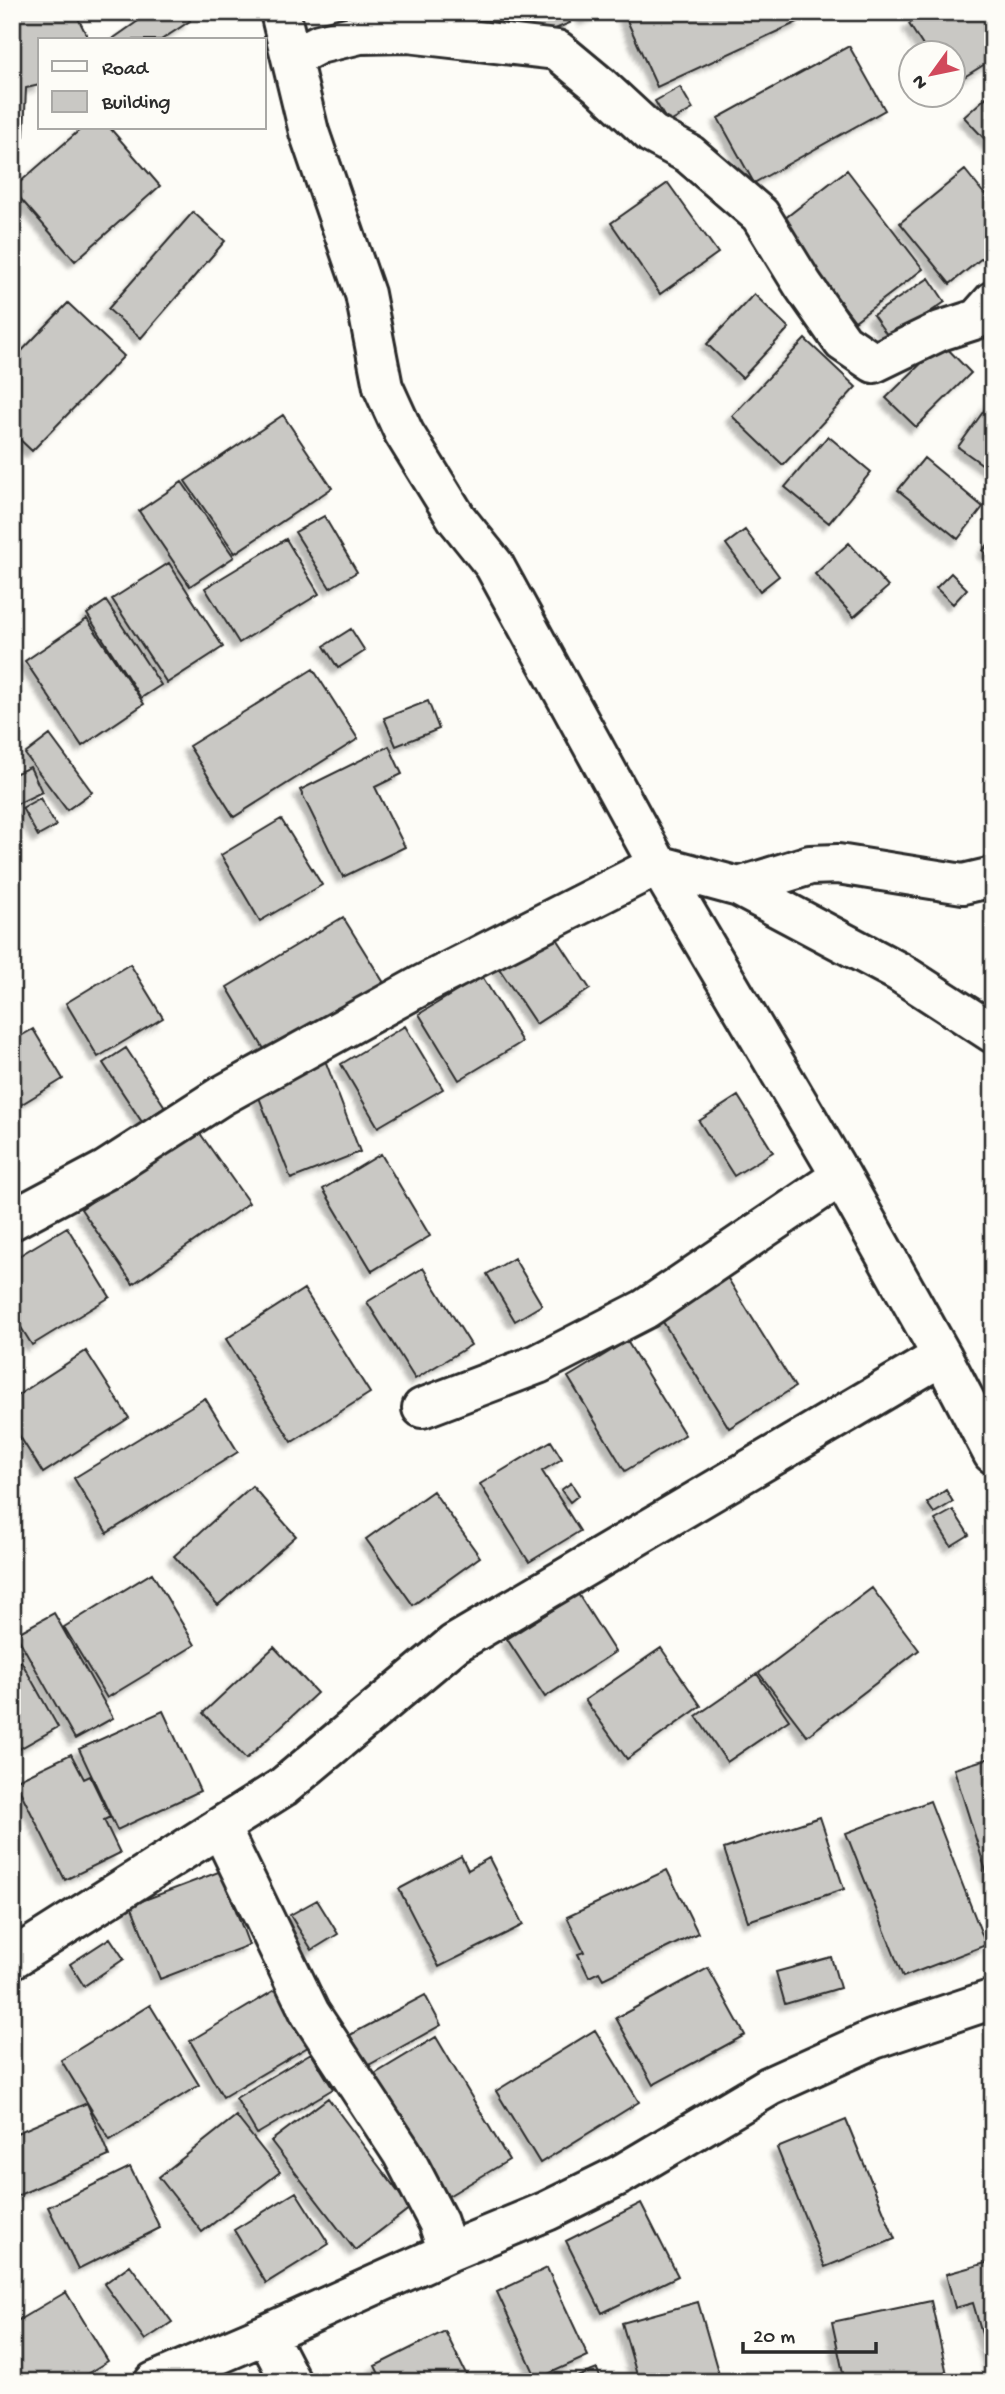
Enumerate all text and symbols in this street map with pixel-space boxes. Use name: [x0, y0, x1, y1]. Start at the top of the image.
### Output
legend: [38, 38, 266, 130]
north arrow: [897, 38, 967, 108]
text: Road: [102, 58, 150, 83]
text: N: [908, 70, 934, 93]
text: Building: [101, 92, 171, 117]
scale bar: [743, 2310, 876, 2354]
text: 20 m: [753, 2326, 795, 2351]

